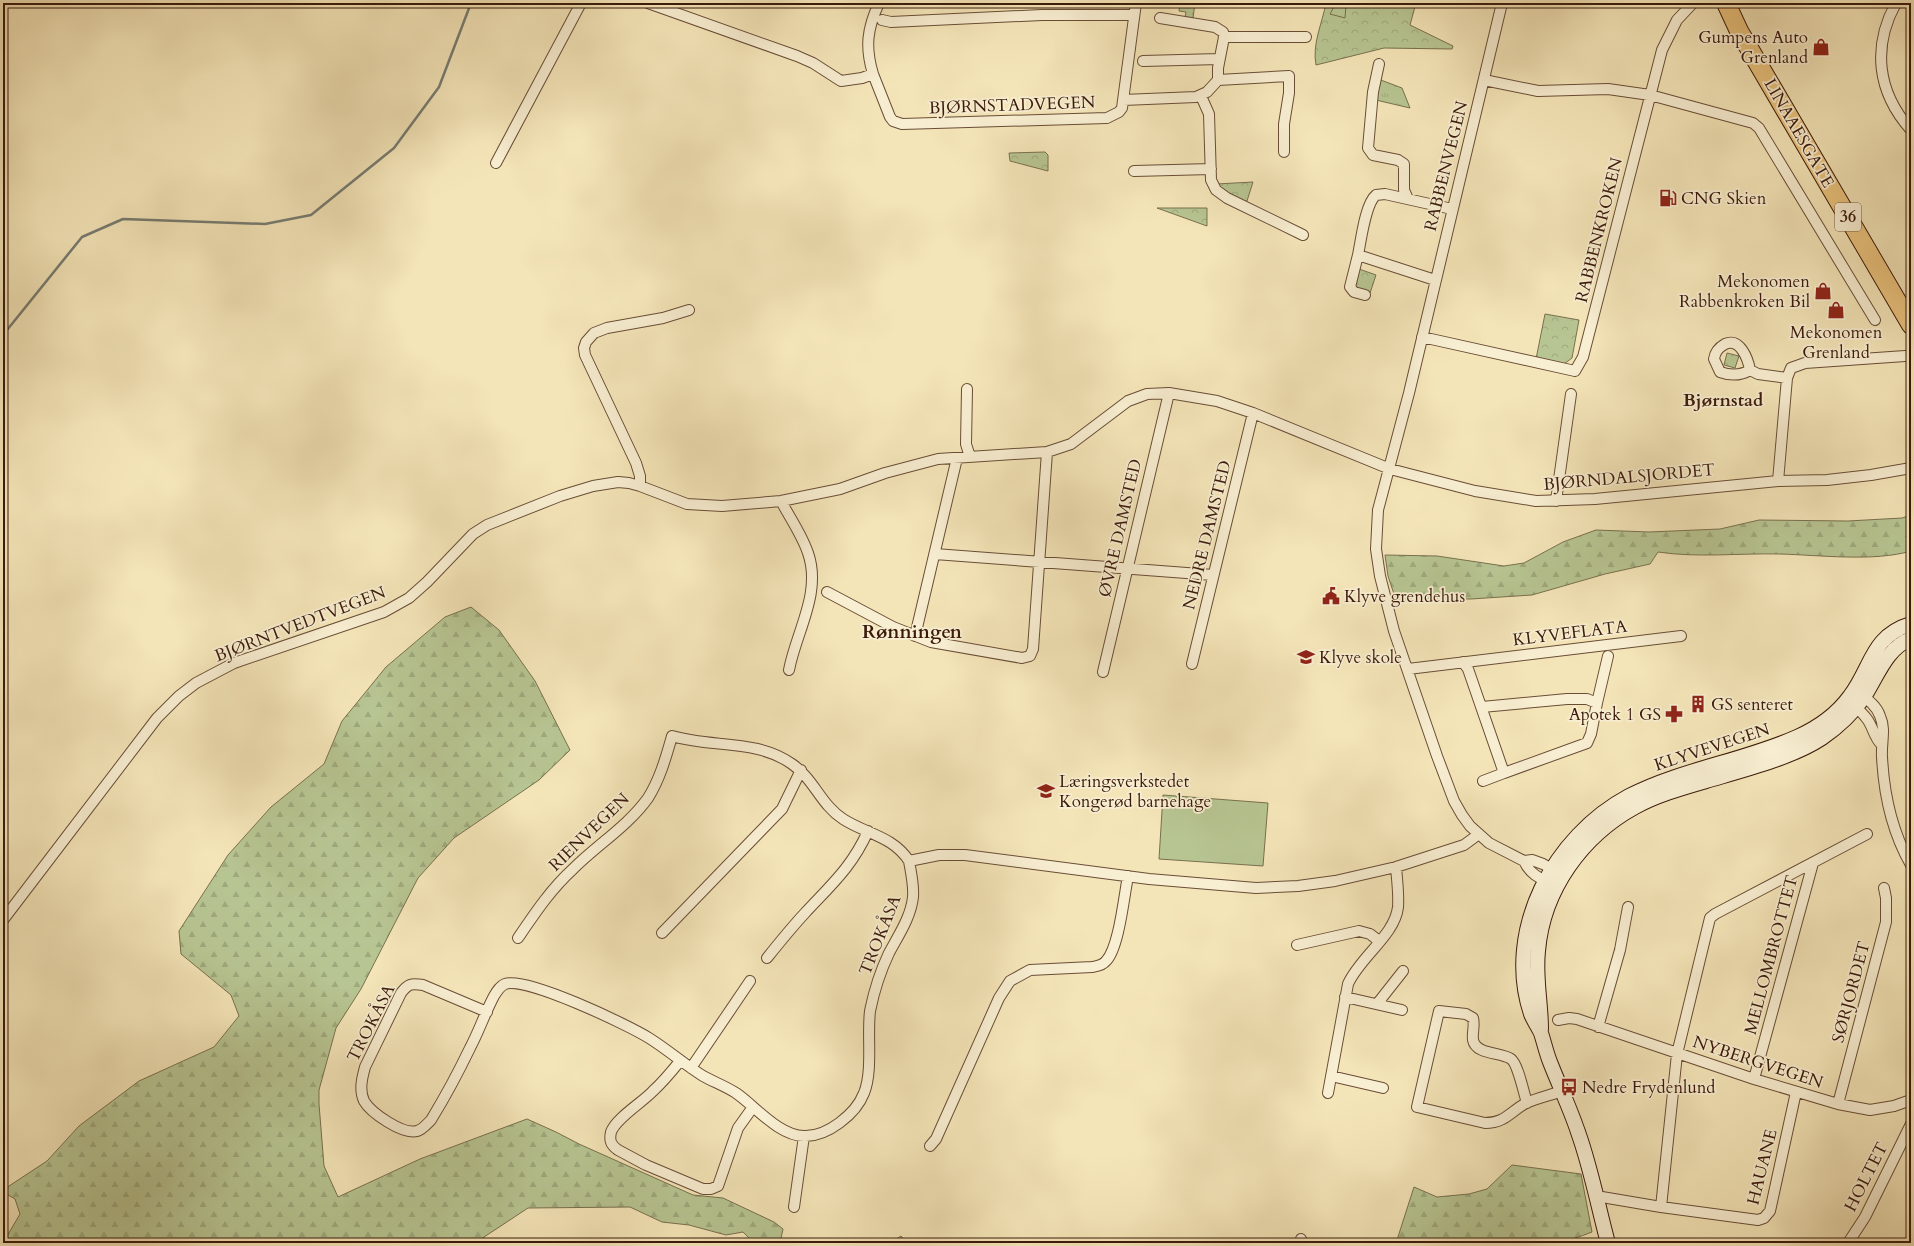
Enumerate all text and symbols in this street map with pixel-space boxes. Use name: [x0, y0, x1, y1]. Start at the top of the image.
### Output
place label: Gumpens Auto Grenland: [1698, 26, 1808, 69]
shop icon: Gumpens Auto Grenland: [1811, 37, 1831, 57]
street label: LINAAESGATE: [1758, 74, 1840, 192]
street label: BJØRNSTADVEGEN: [928, 91, 1096, 119]
street label: RABBENVEGEN: [1419, 98, 1473, 234]
street label: RABBENKROKEN: [1570, 155, 1628, 305]
place label: CNG Skien: [1681, 187, 1767, 210]
fuel station icon: CNG Skien: [1658, 188, 1678, 208]
road number: 36: [1835, 203, 1861, 231]
place label: Mekonomen Rabbenkroken Bil: [1679, 270, 1811, 313]
shop icon: Mekonomen Rabbenkroken Bil: [1813, 281, 1833, 301]
shop icon: Mekonomen Grenland: [1826, 300, 1846, 320]
place label: Mekonomen Grenland: [1790, 321, 1883, 364]
district label: Bjørnstad: [1683, 388, 1764, 413]
street label: ØVRE DAMSTED: [1093, 456, 1147, 599]
street label: NEDRE DAMSTED: [1177, 458, 1237, 612]
street label: BJØRNDALSJORDET: [1542, 458, 1716, 496]
street label: BJØRNTVEDTVEGEN: [211, 581, 389, 667]
place label: Klyve grendehus: [1344, 585, 1465, 608]
public building icon: Klyve grendehus: [1321, 586, 1341, 606]
street label: KLYVEFLATA: [1511, 614, 1629, 651]
district label: Rønningen: [862, 619, 963, 645]
place label: Klyve skole: [1319, 646, 1402, 669]
school or university icon: Klyve skole: [1296, 647, 1316, 667]
place label: GS senteret: [1711, 693, 1794, 716]
building icon: GS senteret: [1688, 694, 1708, 714]
place label: Apotek 1 GS: [1569, 703, 1661, 726]
pharmacy icon: Apotek 1 GS: [1664, 704, 1684, 724]
street label: KLYVEVEGEN: [1651, 717, 1773, 776]
place label: Læringsverkstedet Kongerød barnehage: [1059, 770, 1211, 813]
school or university icon: Læringsverkstedet Kongerød barnehage: [1036, 781, 1056, 801]
street label: RIENVEGEN: [544, 787, 635, 876]
street label: MELLOMBROTTET: [1739, 873, 1803, 1037]
street label: TROKÅSA: [854, 891, 907, 978]
street label: SØRJORDET: [1826, 939, 1876, 1045]
street label: TROKÅSA: [342, 979, 401, 1066]
street label: NYBERGVEGEN: [1690, 1030, 1827, 1094]
place label: Nedre Frydenlund: [1582, 1076, 1715, 1099]
bus stop icon: Nedre Frydenlund: [1559, 1077, 1579, 1097]
street label: HAUANE: [1741, 1127, 1783, 1207]
street label: HOLTET: [1839, 1139, 1893, 1215]

